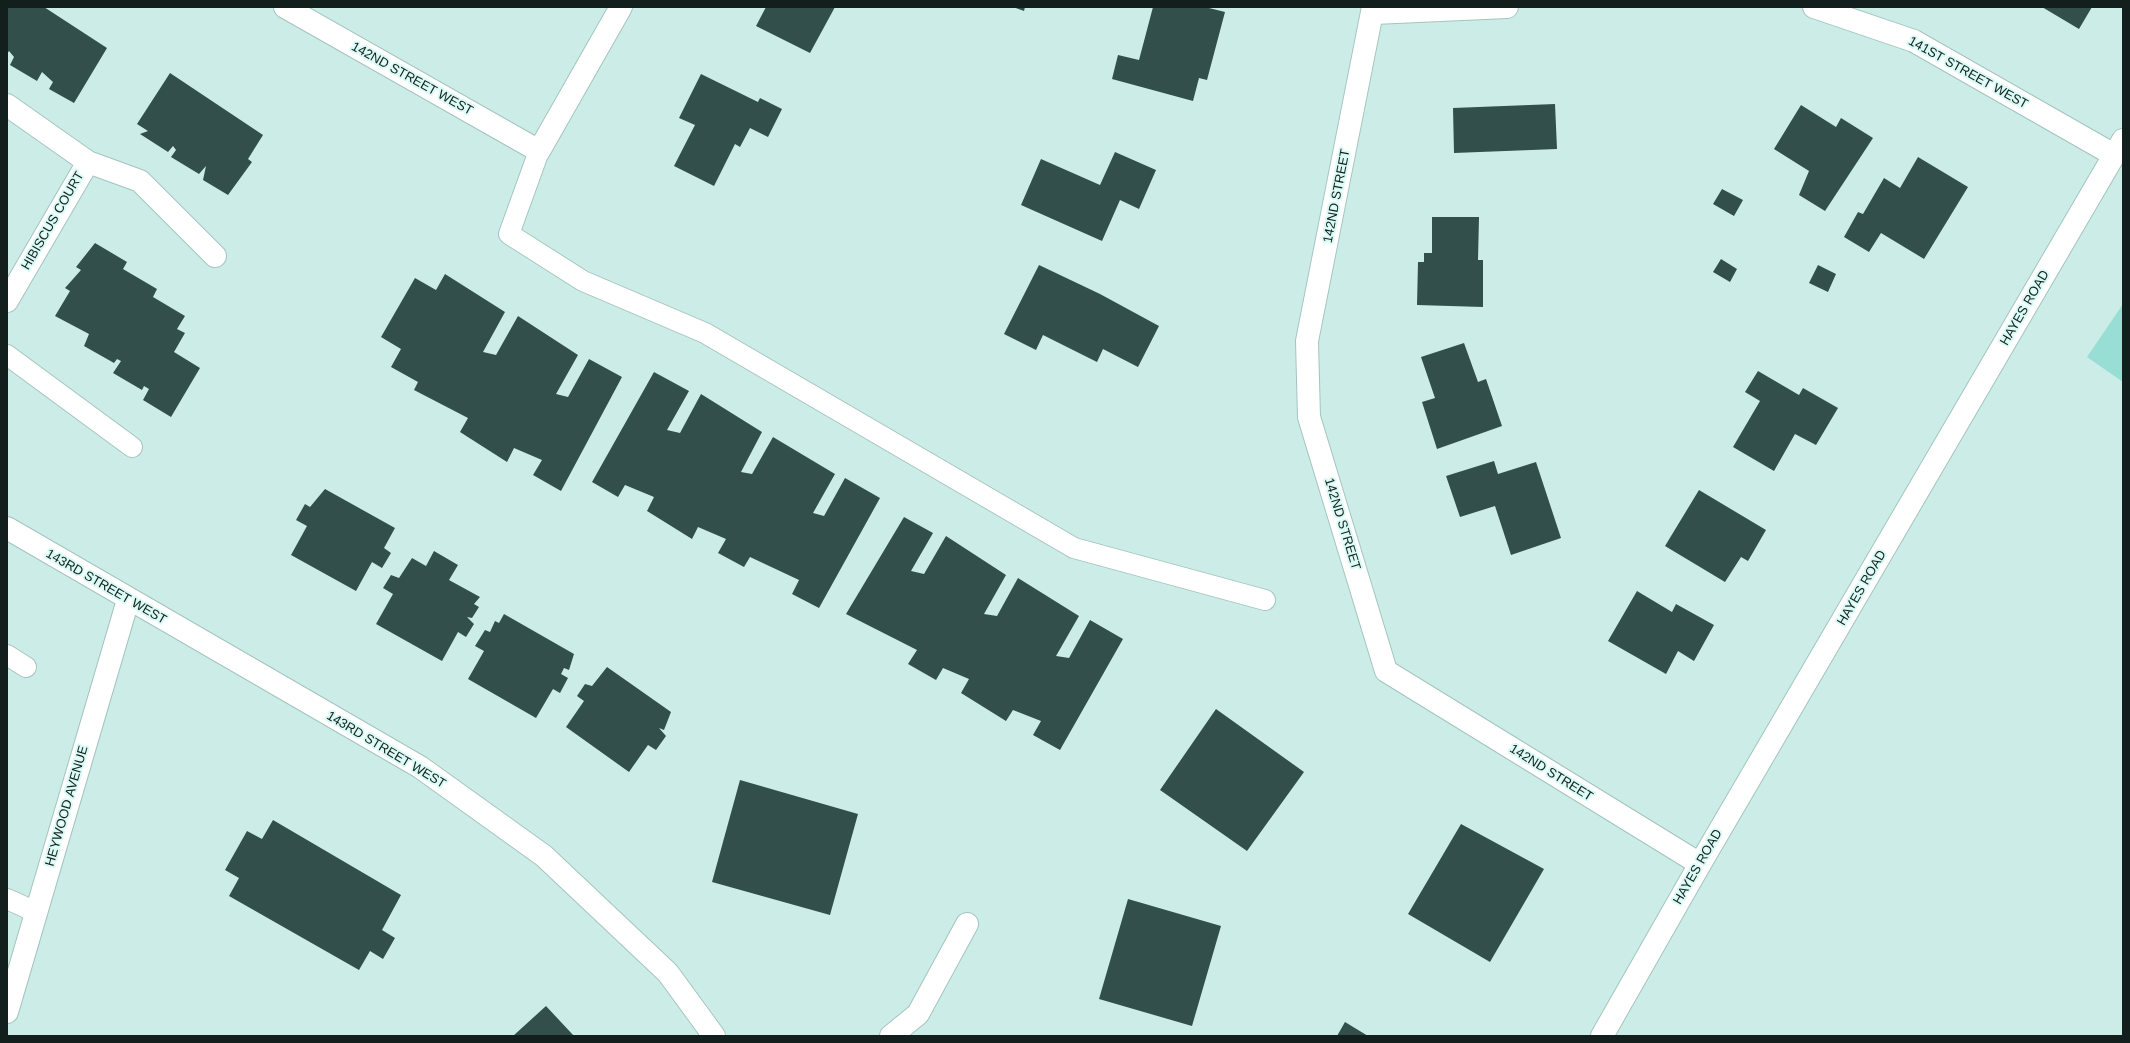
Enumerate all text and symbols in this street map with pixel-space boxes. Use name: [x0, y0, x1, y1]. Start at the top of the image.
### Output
street label: 141ST STREET WEST: [1905, 34, 2031, 112]
street label: 142ND STREET WEST: [349, 39, 475, 119]
street label: 142ND STREET: [1320, 148, 1354, 244]
street label: HIBISCUS COURT: [18, 169, 88, 273]
street label: HAYES ROAD: [1997, 268, 2053, 348]
street label: 142ND STREET: [1321, 476, 1363, 572]
street label: 143RD STREET WEST: [43, 546, 169, 628]
street label: HAYES ROAD: [1834, 548, 1890, 628]
street label: 143RD STREET WEST: [323, 708, 449, 792]
street label: 142ND STREET: [1506, 741, 1596, 805]
street label: HEYWOOD AVENUE: [42, 744, 92, 868]
street label: HAYES ROAD: [1670, 827, 1726, 907]

